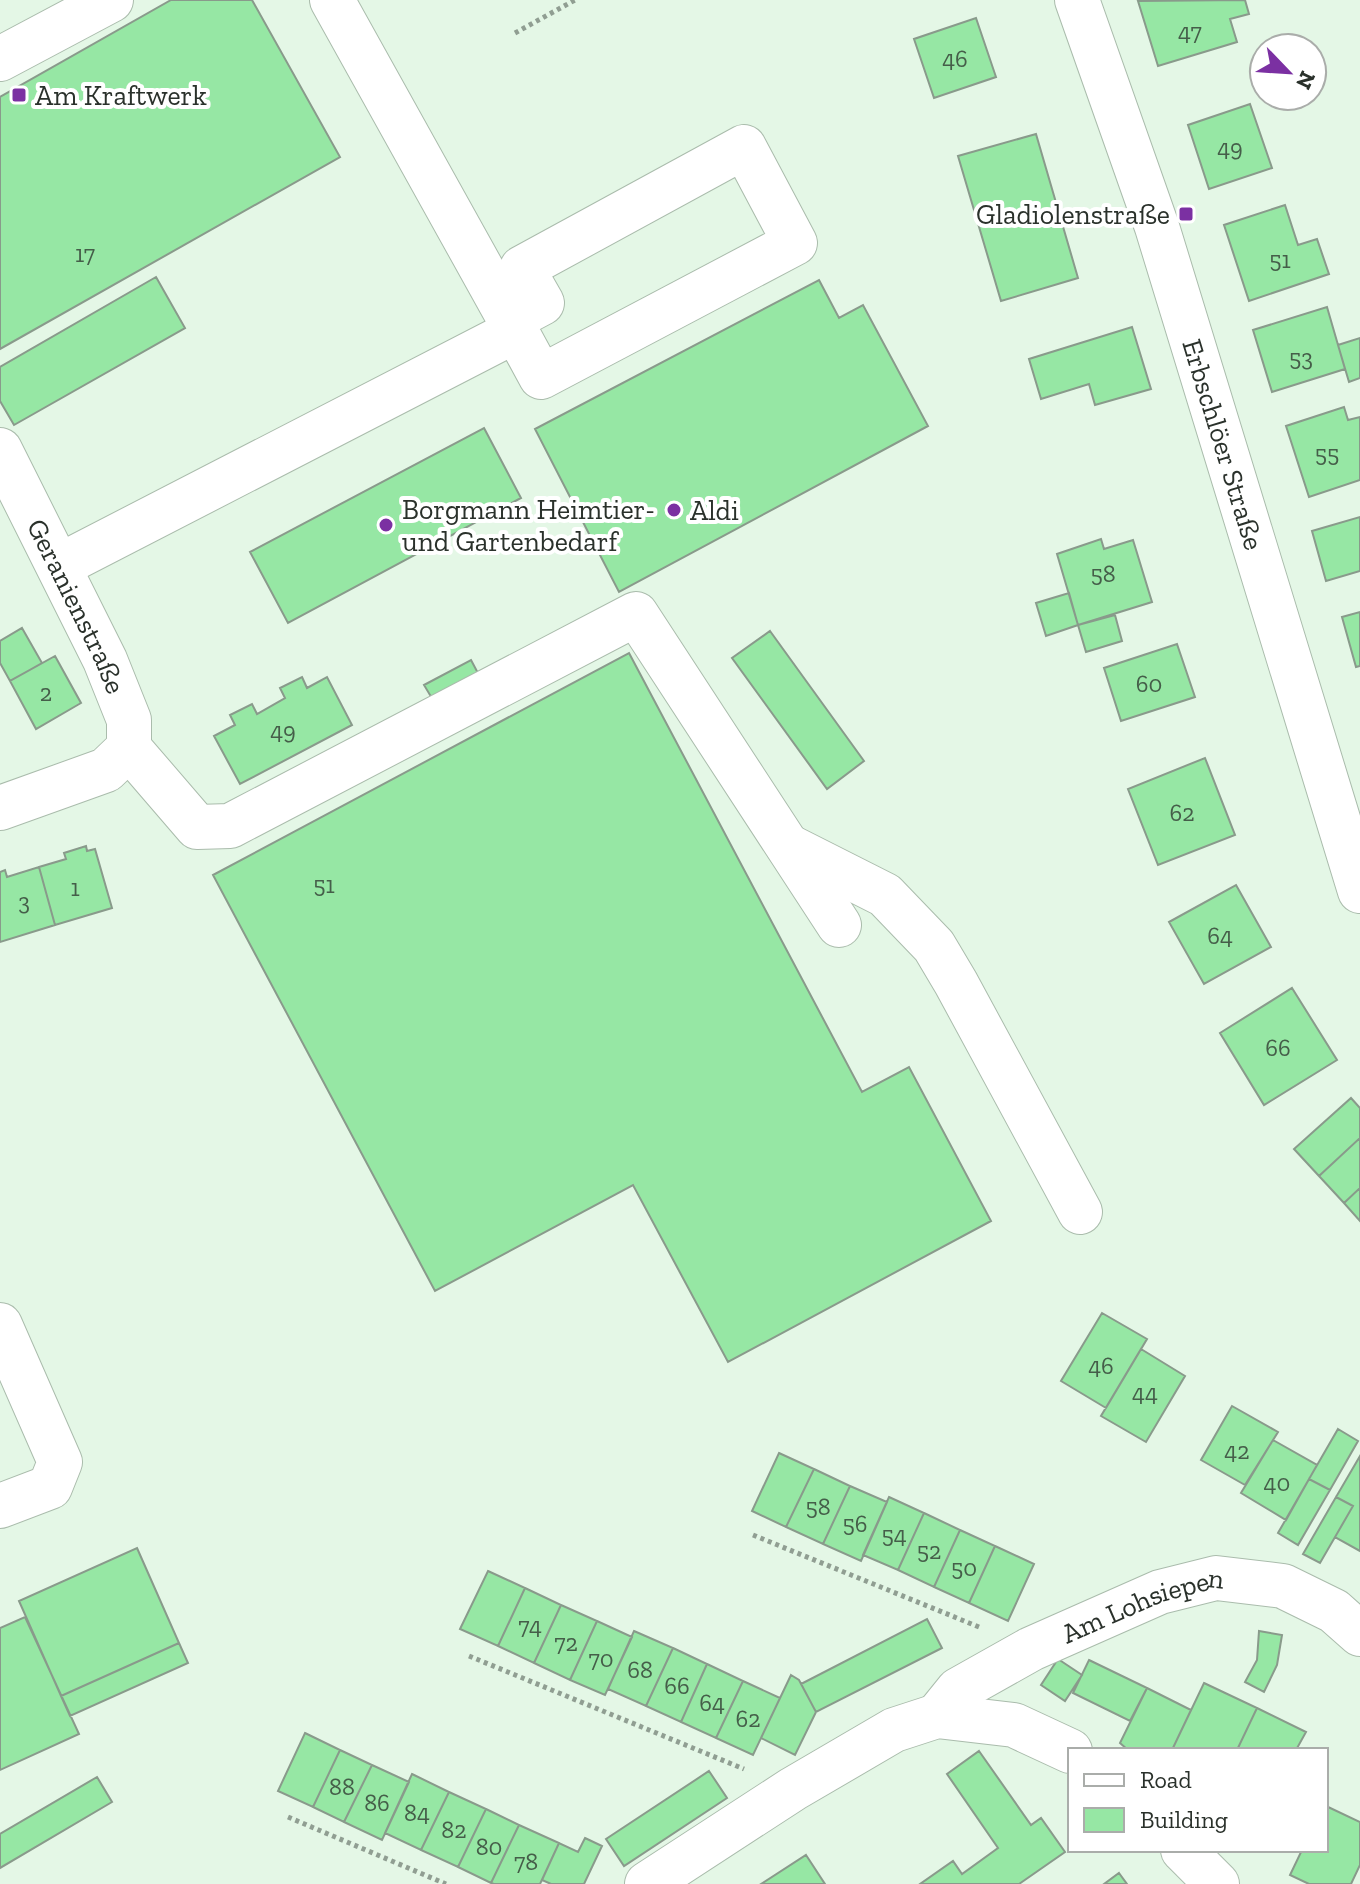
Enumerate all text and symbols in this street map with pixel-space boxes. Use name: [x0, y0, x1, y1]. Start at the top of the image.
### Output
house number: 47: [1178, 17, 1202, 46]
north arrow: [1248, 32, 1328, 112]
house number: 46: [942, 44, 968, 73]
text: N: [1290, 67, 1321, 94]
place label: Am Kraftwerk: [35, 79, 207, 112]
marker: Am Kraftwerk: [10, 86, 28, 104]
house number: 49: [1217, 133, 1243, 162]
place label: Gladiolenstraße: [976, 198, 1170, 231]
marker: Gladiolenstraße: [1177, 205, 1195, 223]
house number: 17: [75, 239, 95, 268]
house number: 51: [1269, 245, 1291, 274]
street label: Erbschlöer Straße: [1176, 335, 1271, 554]
house number: 53: [1289, 343, 1313, 372]
house number: 55: [1315, 439, 1339, 468]
place label: Borgmann Heimtier- und Gartenbedarf: [402, 493, 655, 558]
place label: Aldi: [690, 494, 739, 527]
marker: Aldi: [665, 501, 683, 519]
street label: Geranienstraße: [20, 513, 133, 698]
marker: Borgmann Heimtier- und Gartenbedarf: [377, 516, 395, 534]
house number: 58: [1090, 559, 1116, 588]
house number: 60: [1136, 669, 1162, 698]
house number: 2: [40, 678, 52, 707]
house number: 49: [270, 716, 296, 745]
house number: 62: [1169, 798, 1195, 827]
house number: 51: [313, 870, 335, 899]
house number: 1: [70, 873, 80, 902]
house number: 3: [18, 887, 30, 916]
house number: 64: [1207, 921, 1233, 950]
house number: 66: [1265, 1033, 1291, 1062]
house number: 46: [1088, 1351, 1114, 1380]
house number: 44: [1132, 1378, 1158, 1407]
house number: 42: [1224, 1436, 1250, 1465]
house number: 40: [1264, 1468, 1290, 1497]
house number: 58: [805, 1492, 831, 1521]
house number: 56: [842, 1509, 868, 1538]
house number: 54: [881, 1520, 907, 1549]
house number: 52: [917, 1536, 941, 1565]
house number: 50: [951, 1553, 977, 1582]
street label: Am Lohsiepen: [1056, 1561, 1226, 1650]
house number: 74: [518, 1611, 542, 1640]
house number: 72: [554, 1628, 578, 1657]
house number: 70: [588, 1644, 614, 1673]
house number: 68: [627, 1655, 653, 1684]
house number: 66: [664, 1671, 690, 1700]
house number: 64: [699, 1688, 725, 1717]
house number: 62: [735, 1704, 761, 1733]
legend: [1068, 1748, 1328, 1852]
text: Road: [1140, 1765, 1192, 1794]
house number: 88: [329, 1772, 355, 1801]
house number: 86: [364, 1788, 390, 1817]
house number: 84: [404, 1798, 430, 1827]
text: Building: [1140, 1805, 1228, 1834]
house number: 82: [441, 1815, 467, 1844]
house number: 80: [476, 1832, 502, 1861]
house number: 78: [514, 1847, 538, 1876]

